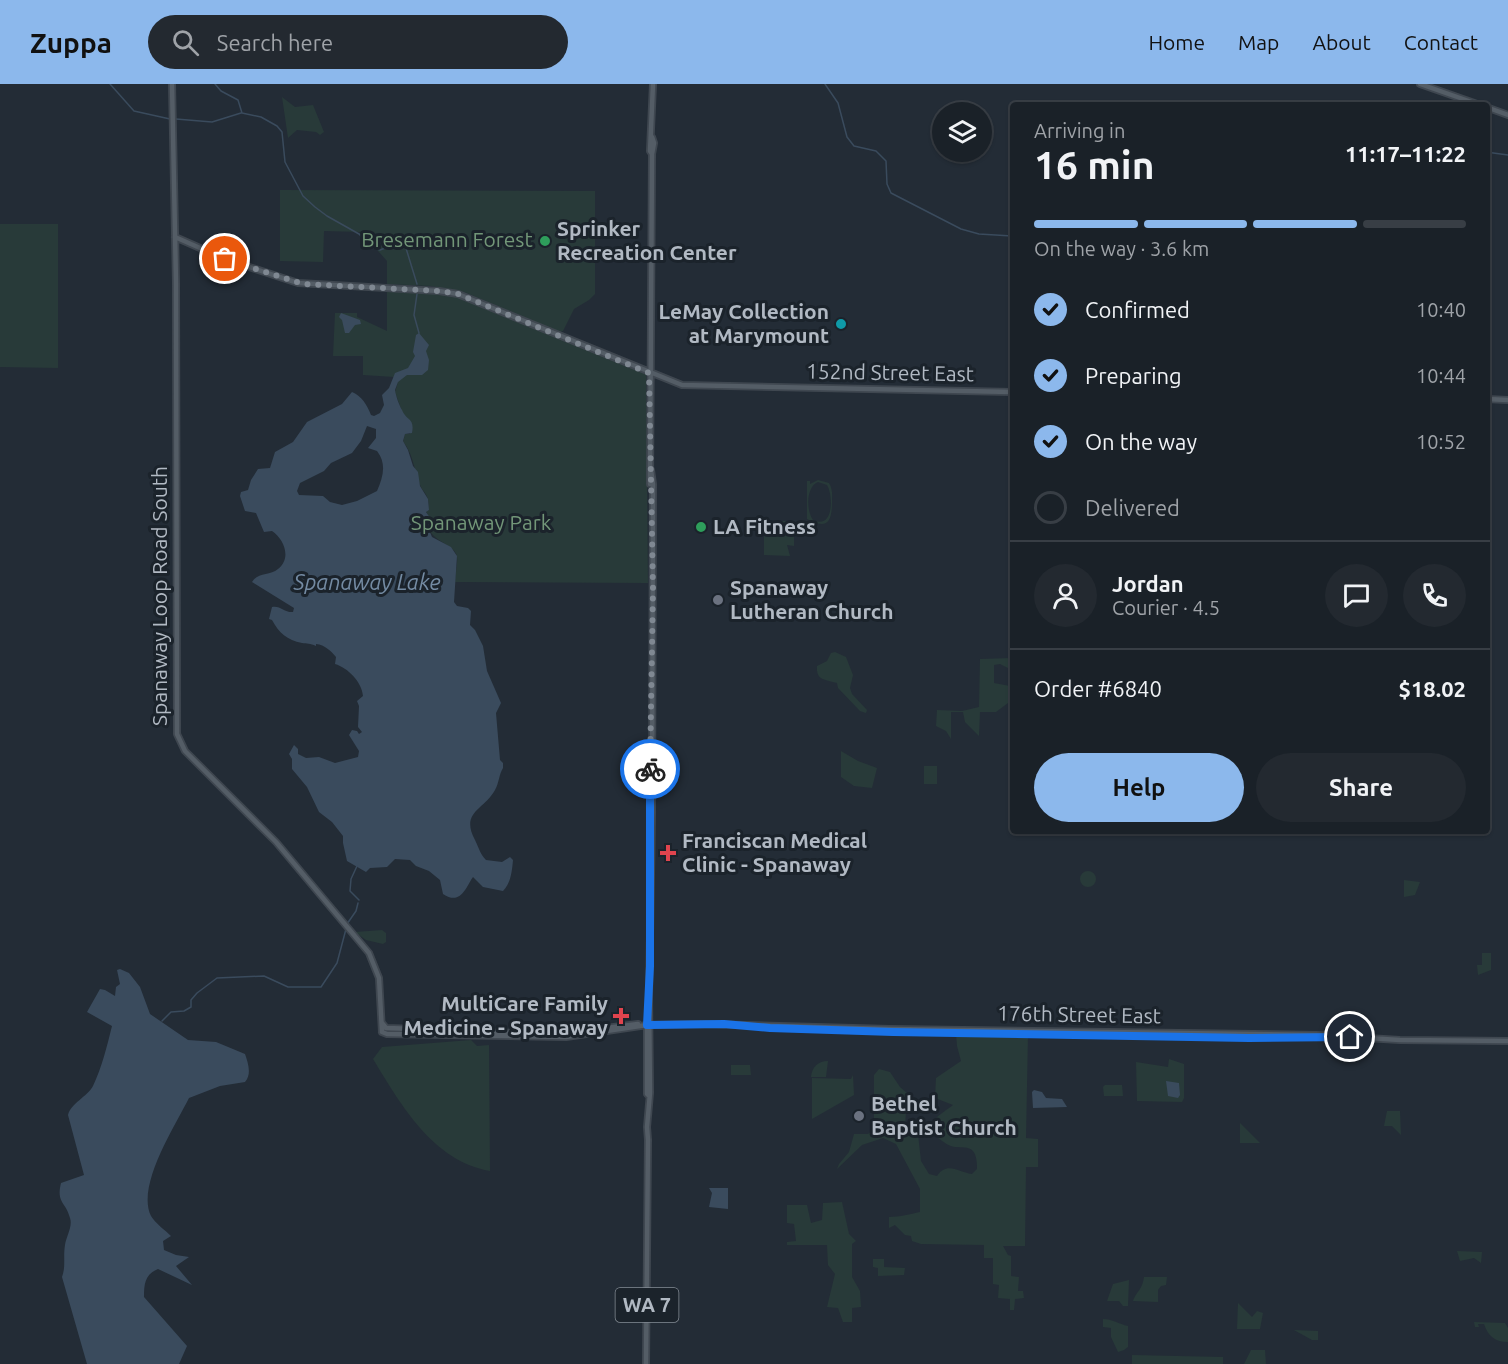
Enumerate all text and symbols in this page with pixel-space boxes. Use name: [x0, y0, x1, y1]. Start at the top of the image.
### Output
search box: [148, 15, 568, 69]
icon: search: [169, 26, 202, 59]
text: Zuppa: [30, 27, 112, 58]
text: Search here: [217, 30, 333, 55]
text: Home: [1148, 30, 1205, 54]
text: Map: [1238, 30, 1279, 54]
text: About: [1312, 30, 1371, 54]
text: Contact: [1404, 30, 1478, 54]
map controls: [932, 102, 992, 162]
button: layers: [932, 102, 992, 162]
text: Arriving in: [1034, 119, 1125, 142]
text: 11:17–11:22: [1345, 141, 1466, 166]
text: 16 min: [1034, 143, 1155, 186]
place label: Sprinker Recreation Center: [557, 216, 737, 264]
park label: Bresemann Forest: [361, 227, 533, 251]
pin: [199, 233, 250, 284]
marker: Sprinker Recreation Center: [538, 234, 552, 248]
text: On the way · 3.6 km: [1034, 237, 1209, 260]
icon: bag: [208, 242, 241, 275]
icon: check: [1034, 293, 1067, 326]
text: Confirmed: [1085, 297, 1190, 322]
text: 10:40: [1416, 298, 1466, 321]
place label: LeMay Collection at Marymount: [659, 299, 829, 347]
marker: LeMay Collection at Marymount: [834, 317, 848, 331]
street label: 152nd Street East: [806, 359, 974, 385]
icon: check: [1034, 359, 1067, 392]
text: Preparing: [1085, 363, 1182, 388]
text: 10:44: [1416, 364, 1466, 387]
icon: check: [1034, 425, 1067, 458]
text: On the way: [1085, 429, 1197, 454]
text: 10:52: [1416, 430, 1466, 453]
street label: Spanaway Loop Road South: [147, 466, 171, 726]
text: Delivered: [1085, 495, 1180, 520]
park label: Spanaway Park: [411, 510, 552, 534]
place label: LA Fitness: [713, 514, 816, 538]
marker: LA Fitness: [694, 520, 708, 534]
button: person: [1034, 564, 1097, 627]
button: chat: [1325, 564, 1388, 627]
button: phone: [1403, 564, 1466, 627]
water label: Spanaway Lake: [292, 569, 441, 594]
text: Jordan: [1112, 571, 1184, 596]
place label: Spanaway Lutheran Church: [730, 575, 893, 623]
marker: Spanaway Lutheran Church: [711, 593, 725, 607]
text: Courier · 4.5: [1112, 596, 1220, 619]
text: Order #6840: [1034, 676, 1162, 701]
text: $18.02: [1399, 676, 1466, 701]
courier: [620, 739, 680, 799]
icon: bike: [634, 753, 667, 786]
button: Help: [1034, 753, 1244, 822]
button: Share: [1256, 753, 1466, 822]
place label: Franciscan Medical Clinic - Spanaway: [682, 828, 867, 876]
marker: Franciscan Medical Clinic - Spanaway: [659, 844, 677, 862]
place label: MultiCare Family Medicine - Spanaway: [403, 991, 608, 1039]
street label: 176th Street East: [997, 1001, 1161, 1027]
marker: MultiCare Family Medicine - Spanaway: [612, 1007, 630, 1025]
pin: [1324, 1011, 1375, 1062]
icon: home: [1333, 1020, 1366, 1053]
place label: Bethel Baptist Church: [871, 1091, 1017, 1139]
marker: Bethel Baptist Church: [852, 1109, 866, 1123]
road number: WA 7: [616, 1288, 678, 1322]

